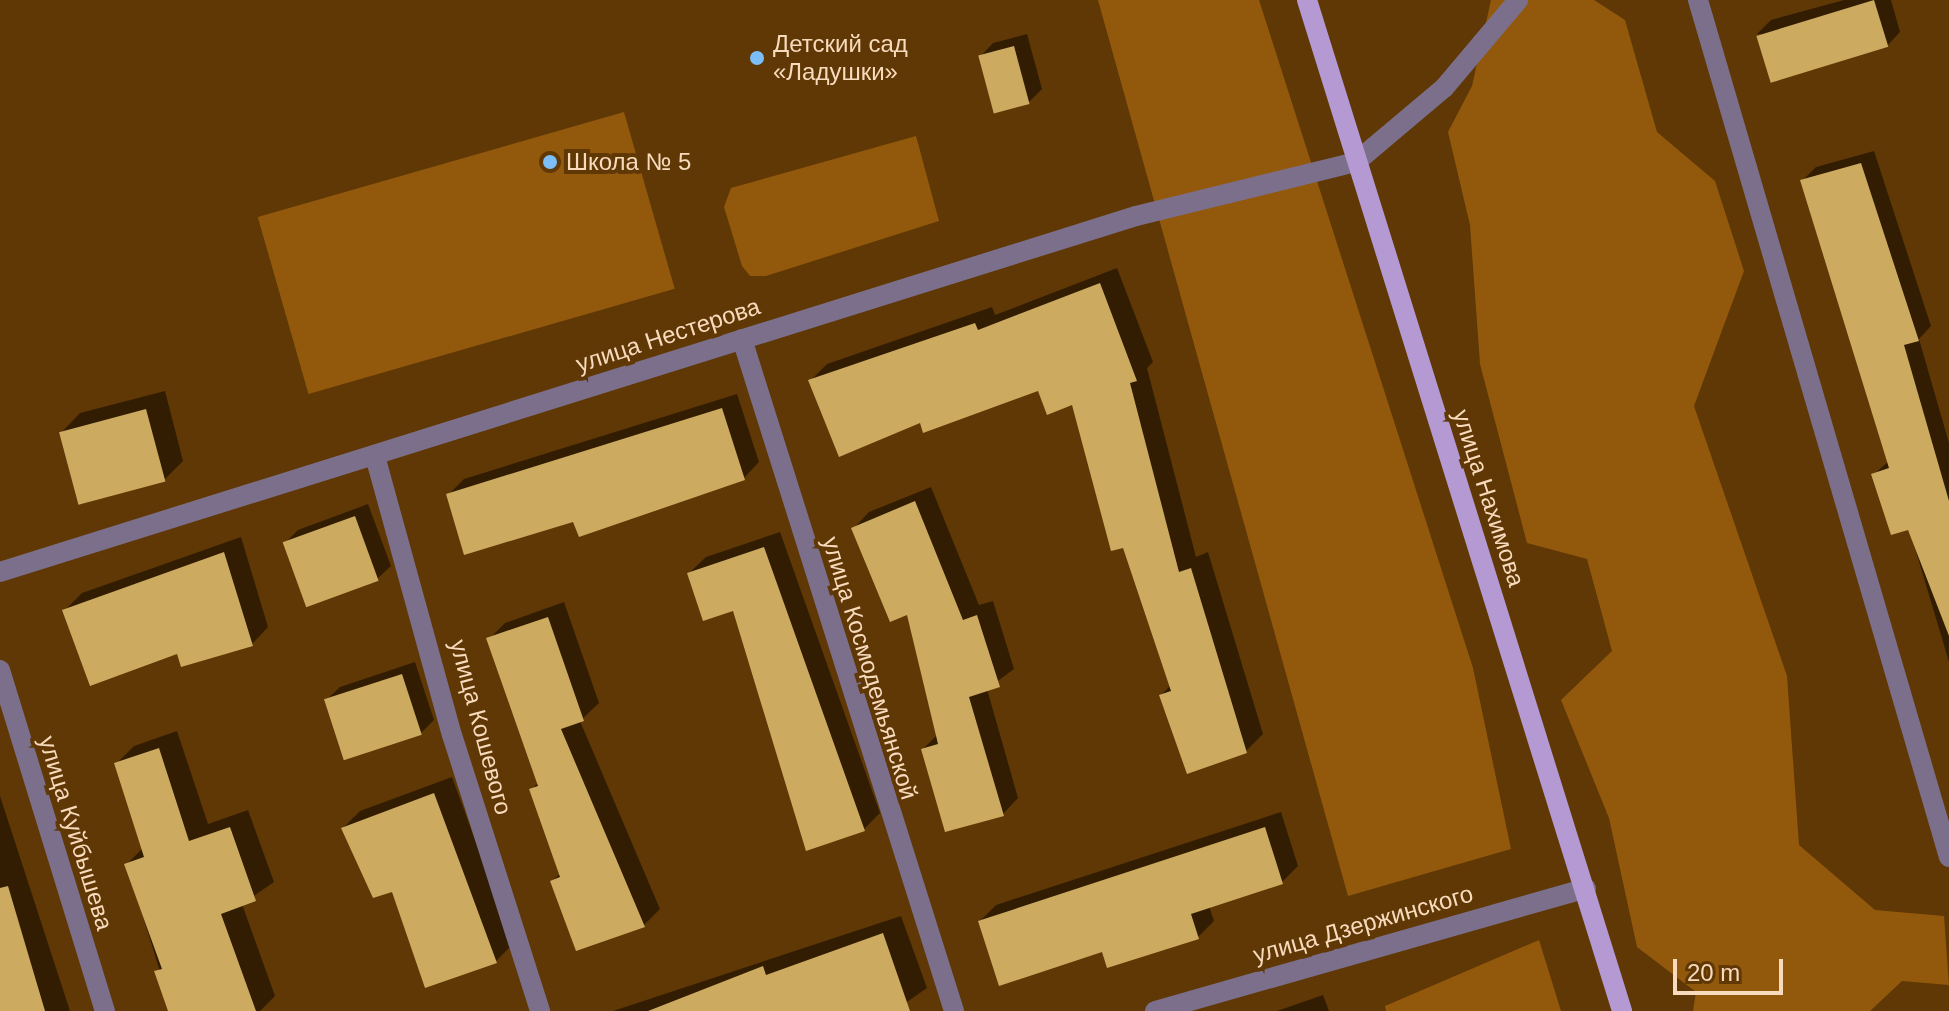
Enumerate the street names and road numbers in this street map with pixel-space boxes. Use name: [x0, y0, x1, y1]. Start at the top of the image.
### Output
street label: улица Нестерова: [572, 292, 764, 378]
street label: улица Нахимова: [1447, 406, 1531, 590]
street label: улица Космодемьянской: [816, 533, 924, 803]
street label: улица Кошевого: [444, 636, 518, 818]
street label: улица Куйбышева: [33, 732, 119, 934]
street label: улица Дзержинского: [1250, 879, 1476, 969]

